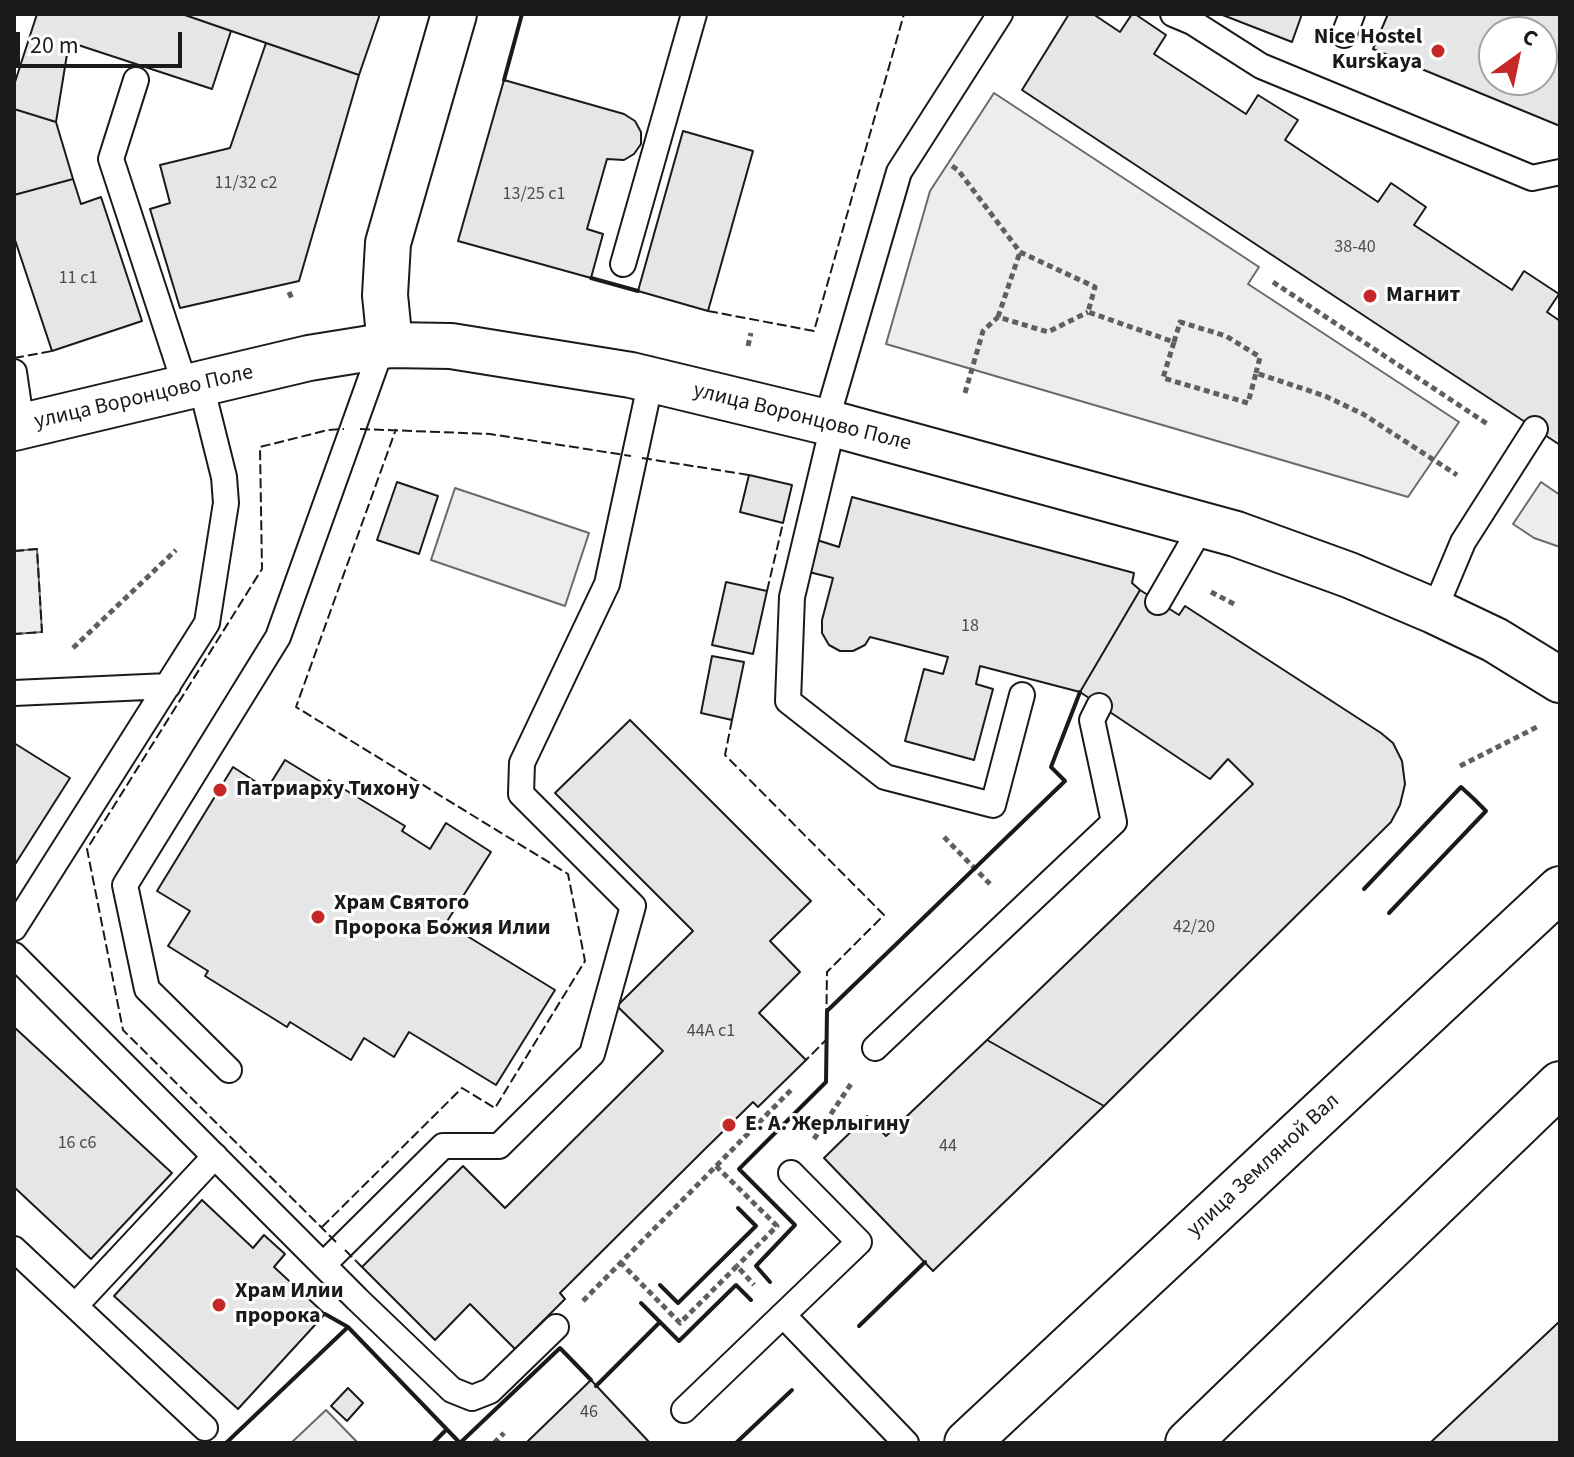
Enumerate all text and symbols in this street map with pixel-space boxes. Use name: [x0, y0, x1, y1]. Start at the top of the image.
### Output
scale bar: [20, 16, 186, 66]
north arrow: [1478, 16, 1558, 96]
text: С: [1516, 21, 1544, 54]
place label: Nice Hostel Kurskaya: [1314, 25, 1422, 76]
text: 20 m: [30, 28, 79, 63]
marker: Nice Hostel Kurskaya: [1429, 42, 1447, 60]
house number: 11/32 с2: [215, 173, 277, 195]
house number: 13/25 с1: [503, 184, 565, 206]
house number: 38-40: [1334, 237, 1376, 259]
house number: 11 с1: [59, 268, 97, 290]
place label: Магнит: [1386, 283, 1460, 309]
marker: Магнит: [1361, 287, 1379, 305]
street label: улица Воронцово Поле: [32, 360, 256, 436]
street label: улица Воронцово Поле: [690, 378, 914, 458]
house number: 18: [961, 616, 979, 638]
place label: Патриарху Тихону: [236, 777, 420, 803]
marker: Патриарху Тихону: [211, 781, 229, 799]
place label: Храм Святого Пророка Божия Илии: [334, 891, 551, 942]
marker: Храм Святого Пророка Божия Илии: [309, 908, 327, 926]
house number: 42/20: [1173, 917, 1215, 939]
house number: 44А с1: [687, 1021, 735, 1043]
street label: улица Земляной Вал: [1182, 1089, 1346, 1243]
place label: Е. А. Жерлыгину: [745, 1112, 910, 1138]
marker: Е. А. Жерлыгину: [720, 1116, 738, 1134]
house number: 16 с6: [58, 1133, 96, 1155]
house number: 44: [939, 1136, 957, 1158]
place label: Храм Илии пророка: [235, 1279, 344, 1330]
marker: Храм Илии пророка: [210, 1296, 228, 1314]
house number: 46: [580, 1402, 598, 1424]

